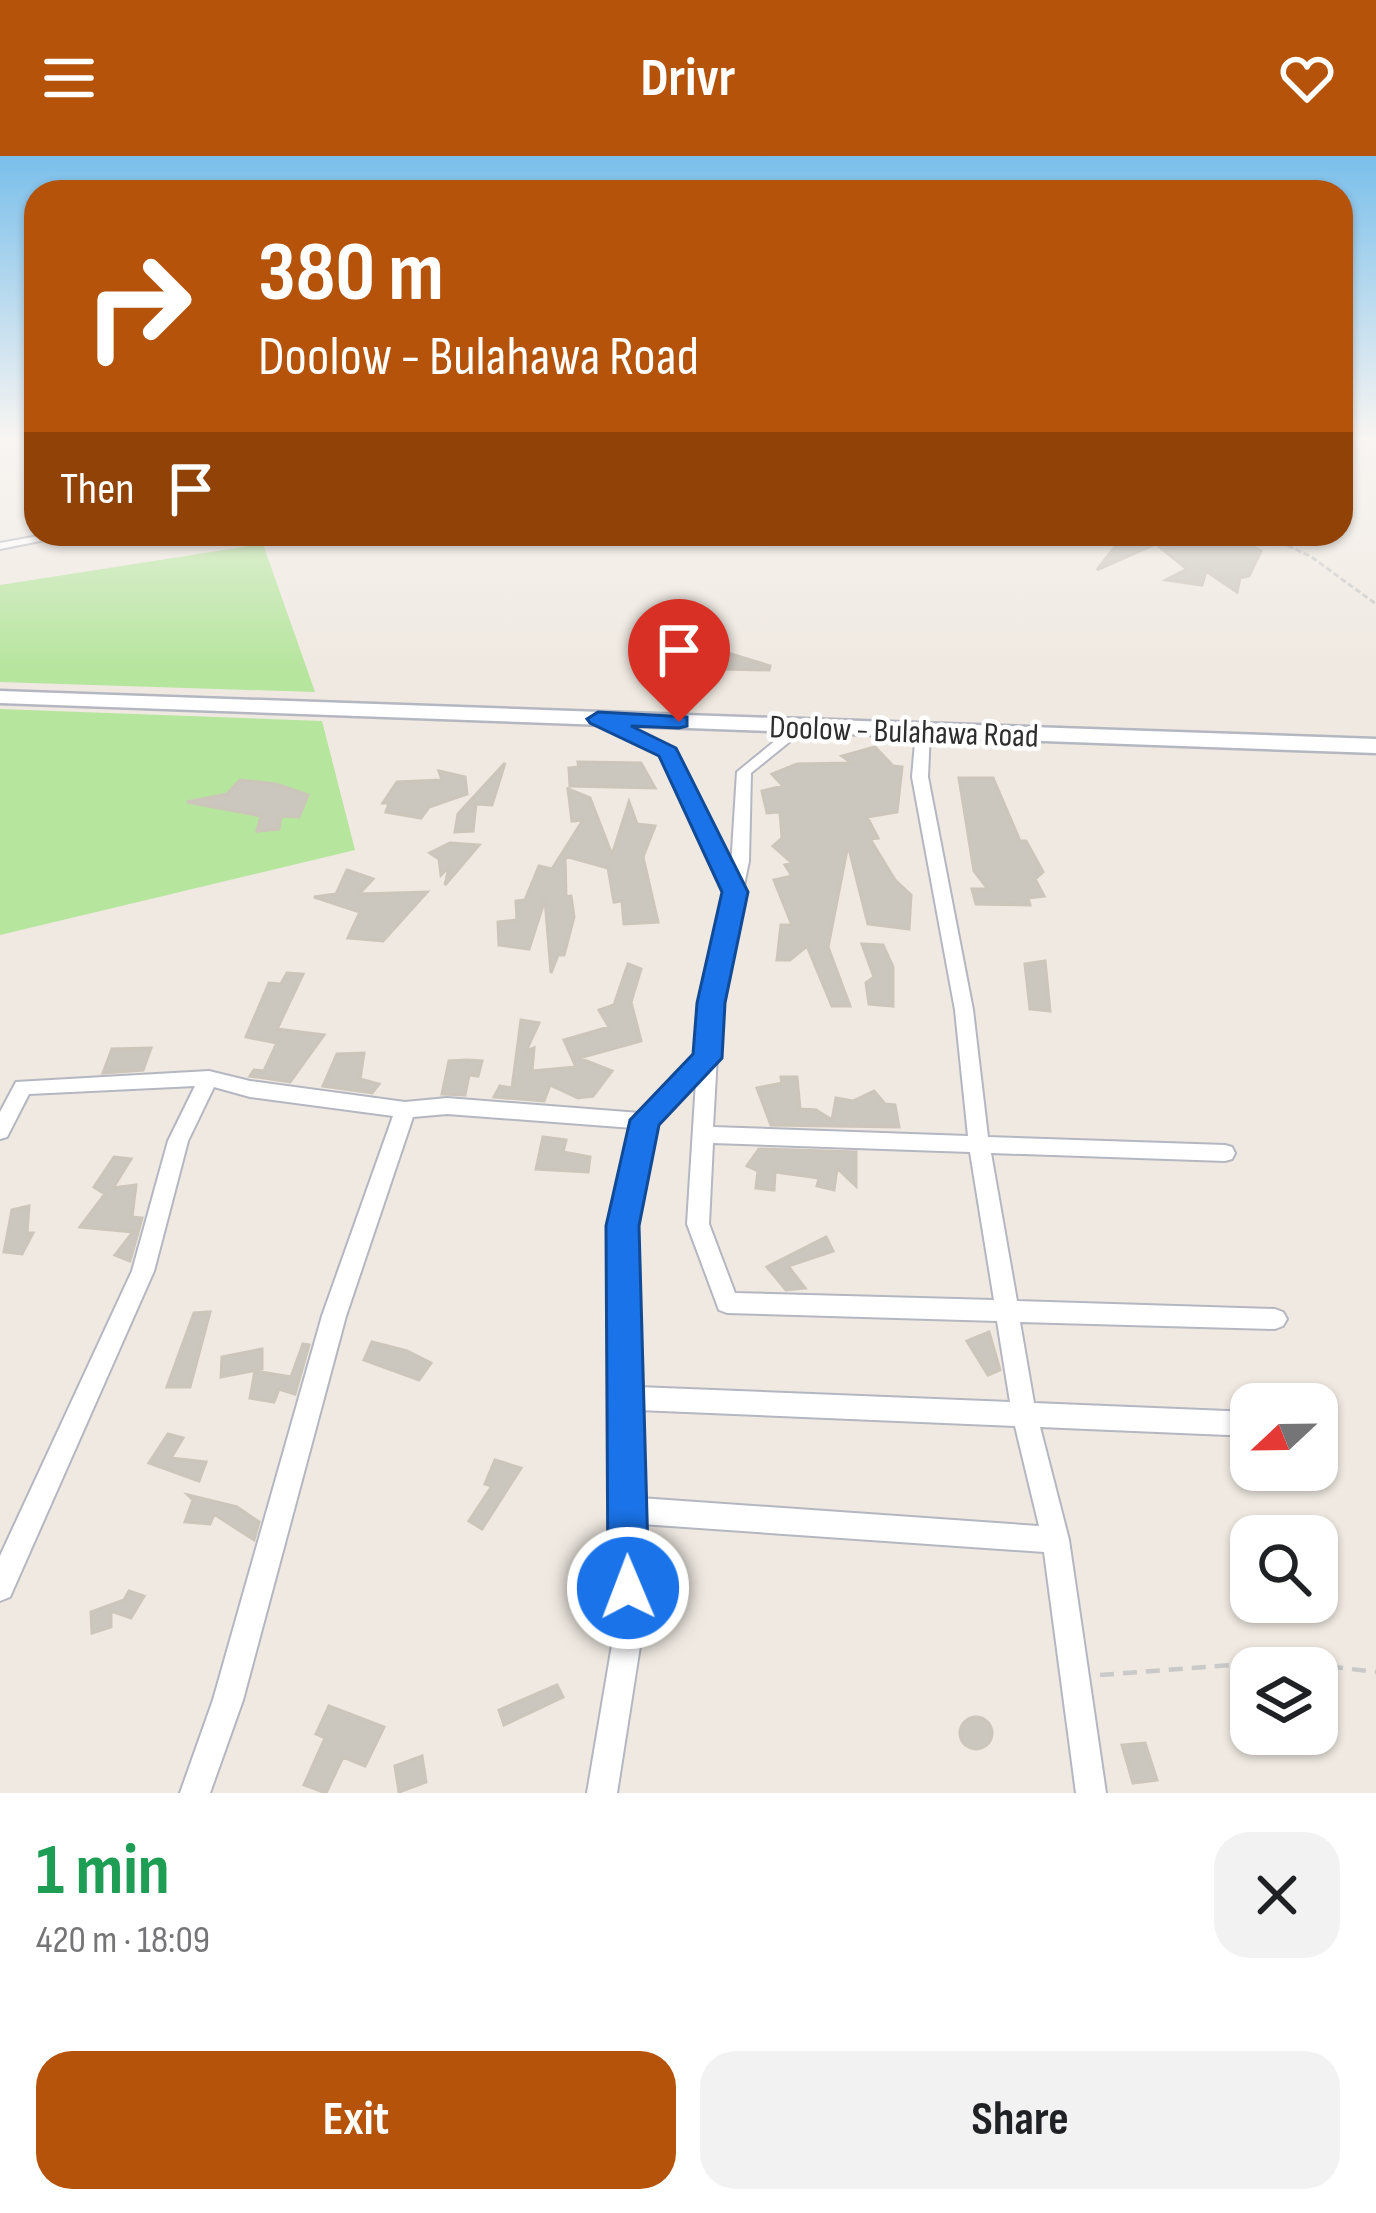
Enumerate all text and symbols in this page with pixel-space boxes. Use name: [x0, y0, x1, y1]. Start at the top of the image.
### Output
icon: menu: [36, 45, 102, 111]
icon: heart: [1274, 45, 1340, 111]
text: Drivr: [641, 46, 735, 111]
text: 380 m: [258, 223, 444, 324]
icon: right: [60, 228, 216, 384]
text: Doolow - Bulahawa Road: [258, 325, 699, 390]
icon: arrive: [158, 456, 224, 522]
text: Then: [60, 462, 134, 517]
pin: [628, 599, 730, 722]
icon: arrive: [646, 617, 712, 683]
street label: Doolow - Bulahawa Road: [769, 707, 1039, 757]
north arrow: [1230, 1383, 1338, 1491]
map controls: [1230, 1383, 1338, 1755]
button: search: [1230, 1515, 1338, 1623]
position arrow: [565, 1525, 691, 1651]
button: layers: [1230, 1647, 1338, 1755]
text: 1 min: [36, 1828, 170, 1915]
button: close: [1214, 1832, 1340, 1958]
text: 420 m · 18:09: [36, 1917, 210, 1964]
button: Exit: [36, 2051, 676, 2189]
button: Share: [700, 2051, 1340, 2189]

